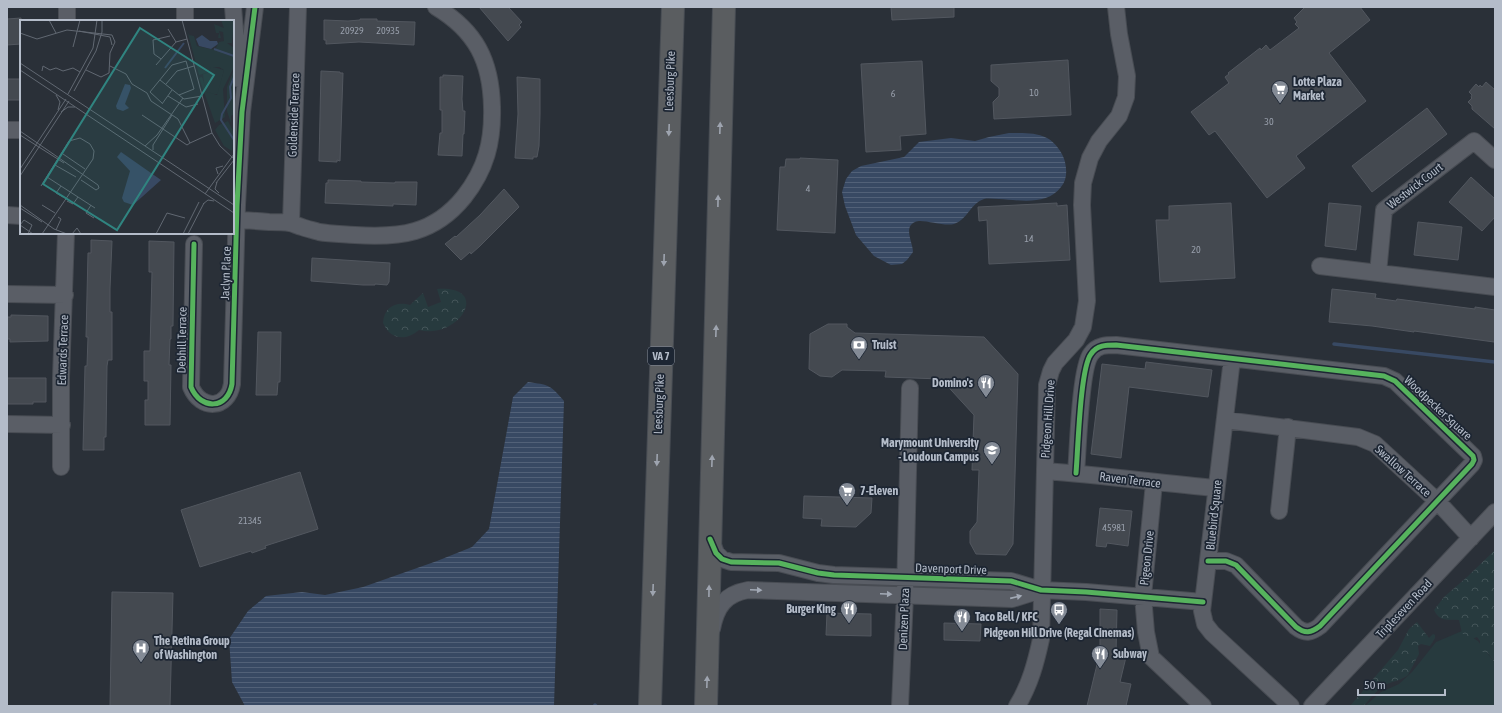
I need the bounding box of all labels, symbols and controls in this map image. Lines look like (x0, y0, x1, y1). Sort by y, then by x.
inset map (20, 20, 234, 234)
house number: 20929 (340, 25, 364, 36)
house number: 20935 (376, 25, 400, 36)
street label: Leesburg Pike (662, 51, 678, 111)
street label: Goldenside Terrace (286, 73, 302, 157)
place label: Lotte Plaza Market (1293, 75, 1342, 103)
supermarket icon: Lotte Plaza Market (1270, 79, 1290, 104)
house number: 10 (1029, 87, 1039, 98)
house number: 6 (891, 88, 896, 99)
house number: 30 (1264, 116, 1274, 127)
one-way arrow (717, 121, 723, 134)
one-way arrow (666, 124, 672, 137)
street label: Westwick Court (1384, 160, 1446, 212)
house number: 4 (806, 183, 811, 194)
one-way arrow (715, 195, 722, 207)
house number: 14 (1024, 233, 1034, 244)
house number: 20 (1191, 244, 1201, 255)
street label: Jaclyn Place (218, 246, 234, 300)
one-way arrow (661, 254, 668, 266)
street label: Debhill Terrace (174, 307, 190, 373)
street label: Edwards Terrace (55, 314, 71, 386)
one-way arrow (713, 324, 719, 337)
bank icon: Truist (849, 335, 869, 360)
place label: Truist (872, 338, 897, 352)
road number: VA 7 (648, 347, 674, 365)
restaurant icon: Domino's (976, 373, 996, 398)
street label: Woodpecker Square (1401, 373, 1475, 443)
street label: Leesburg Pike (651, 374, 667, 434)
place label: Domino's (932, 376, 974, 390)
street label: Pidgeon Hill Drive (1038, 379, 1058, 459)
place label: Marymount University - Loudoun Campus (881, 436, 980, 464)
school or university icon: Marymount University - Loudoun Campus (982, 440, 1002, 465)
street label: Swallow Terrace (1372, 442, 1434, 500)
one-way arrow (654, 454, 661, 466)
one-way arrow (709, 454, 715, 467)
street label: Raven Terrace (1099, 469, 1161, 491)
street label: Bluebird Square (1203, 479, 1225, 551)
supermarket icon: 7-Eleven (837, 481, 857, 506)
place label: 7-Eleven (860, 484, 898, 498)
house number: 21345 (238, 515, 262, 526)
house number: 45981 (1102, 522, 1126, 533)
street label: Pigeon Drive (1137, 530, 1157, 586)
street label: Davenport Drive (915, 561, 987, 577)
street label: Tripleseven Road (1373, 577, 1435, 641)
one-way arrow (650, 584, 656, 597)
one-way arrow (706, 584, 712, 597)
one-way arrow (750, 587, 763, 593)
street label: Denizen Plaza (896, 588, 912, 650)
one-way arrow (880, 591, 892, 598)
one-way arrow (1009, 594, 1022, 600)
restaurant icon: Burger King (839, 599, 859, 624)
bus stop icon: Pidgeon Hill Drive (Regal Cinemas) (1049, 600, 1069, 625)
place label: Burger King (786, 602, 837, 616)
restaurant icon: Taco Bell / KFC (952, 607, 972, 632)
place label: Taco Bell / KFC (975, 610, 1038, 624)
place label: Pidgeon Hill Drive (Regal Cinemas) (984, 626, 1134, 640)
place label: The Retina Group of Washington (154, 634, 230, 662)
hospital icon: The Retina Group of Washington (131, 638, 151, 663)
restaurant icon: Subway (1090, 644, 1110, 669)
place label: Subway (1113, 647, 1147, 661)
scale bar (1358, 671, 1445, 697)
one-way arrow (703, 676, 710, 688)
text: 50 m (1364, 678, 1386, 692)

